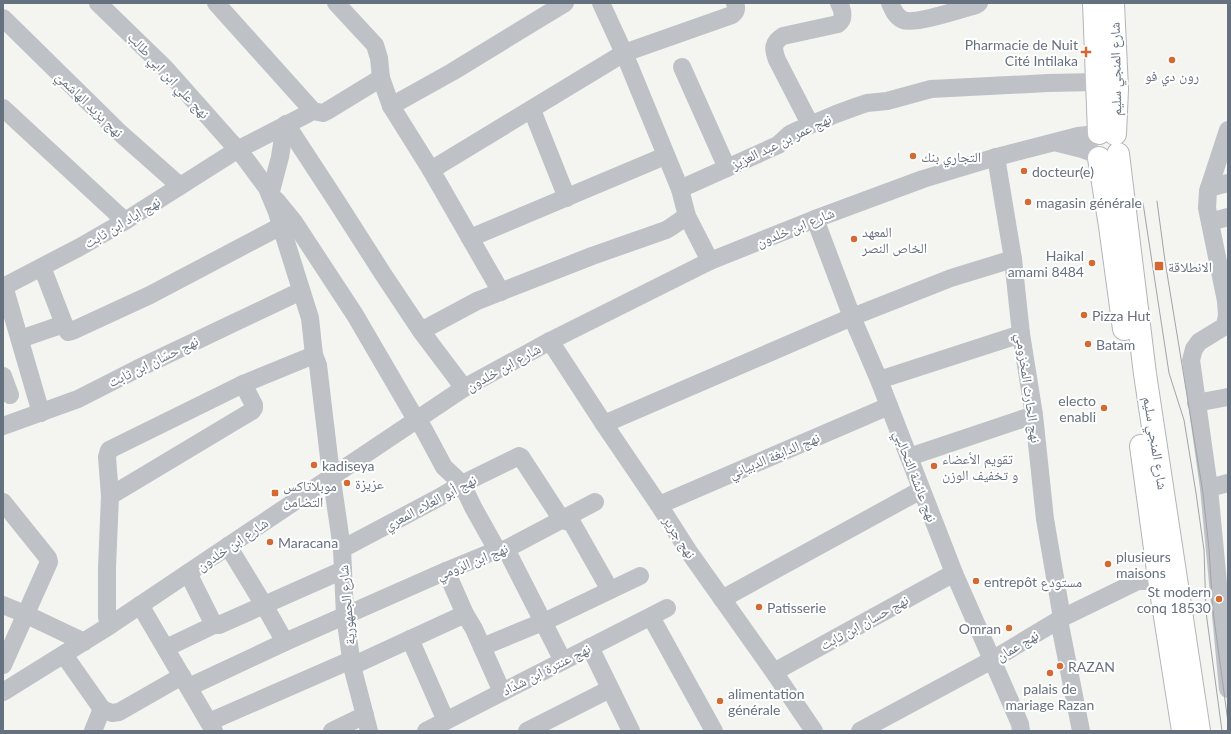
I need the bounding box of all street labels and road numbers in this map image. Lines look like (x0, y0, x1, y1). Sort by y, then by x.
street label: شارع المنجي سليم (1106, 22, 1128, 116)
street label: نهج علي ابن ابي طالب (122, 28, 214, 124)
street label: نهج يزيد الهاشميّ (50, 68, 127, 143)
street label: نهج عمر بن عبد العزيز (727, 109, 835, 175)
street label: نهج اياد ابن ثابت (81, 193, 164, 253)
street label: شارع ابن خلدون (753, 204, 837, 252)
street label: نهج حسّان ابن ثابت (105, 332, 202, 392)
street label: نهج الحارث المخزومي (1009, 332, 1045, 445)
street label: شارع ابن خلدون (463, 339, 544, 396)
street label: شارع المنجي سليم (1137, 395, 1172, 491)
street label: نهج الدابغة الدبياني (726, 428, 823, 485)
street label: نهج عائشة التحالبي (887, 428, 941, 526)
street label: نهج أبو العلاء المعري (381, 470, 481, 537)
street label: نهج جرير (658, 512, 700, 563)
street label: شارع ابن خلدون (193, 514, 272, 576)
street label: نهج ابن الرّومي (434, 539, 512, 586)
street label: شارع الجمهورية (334, 564, 360, 646)
street label: نهج حسان ابن ثابت (817, 591, 912, 655)
street label: نهج عمان (993, 626, 1043, 666)
street label: نهج عنترة ابن شدّاد (499, 639, 594, 700)

